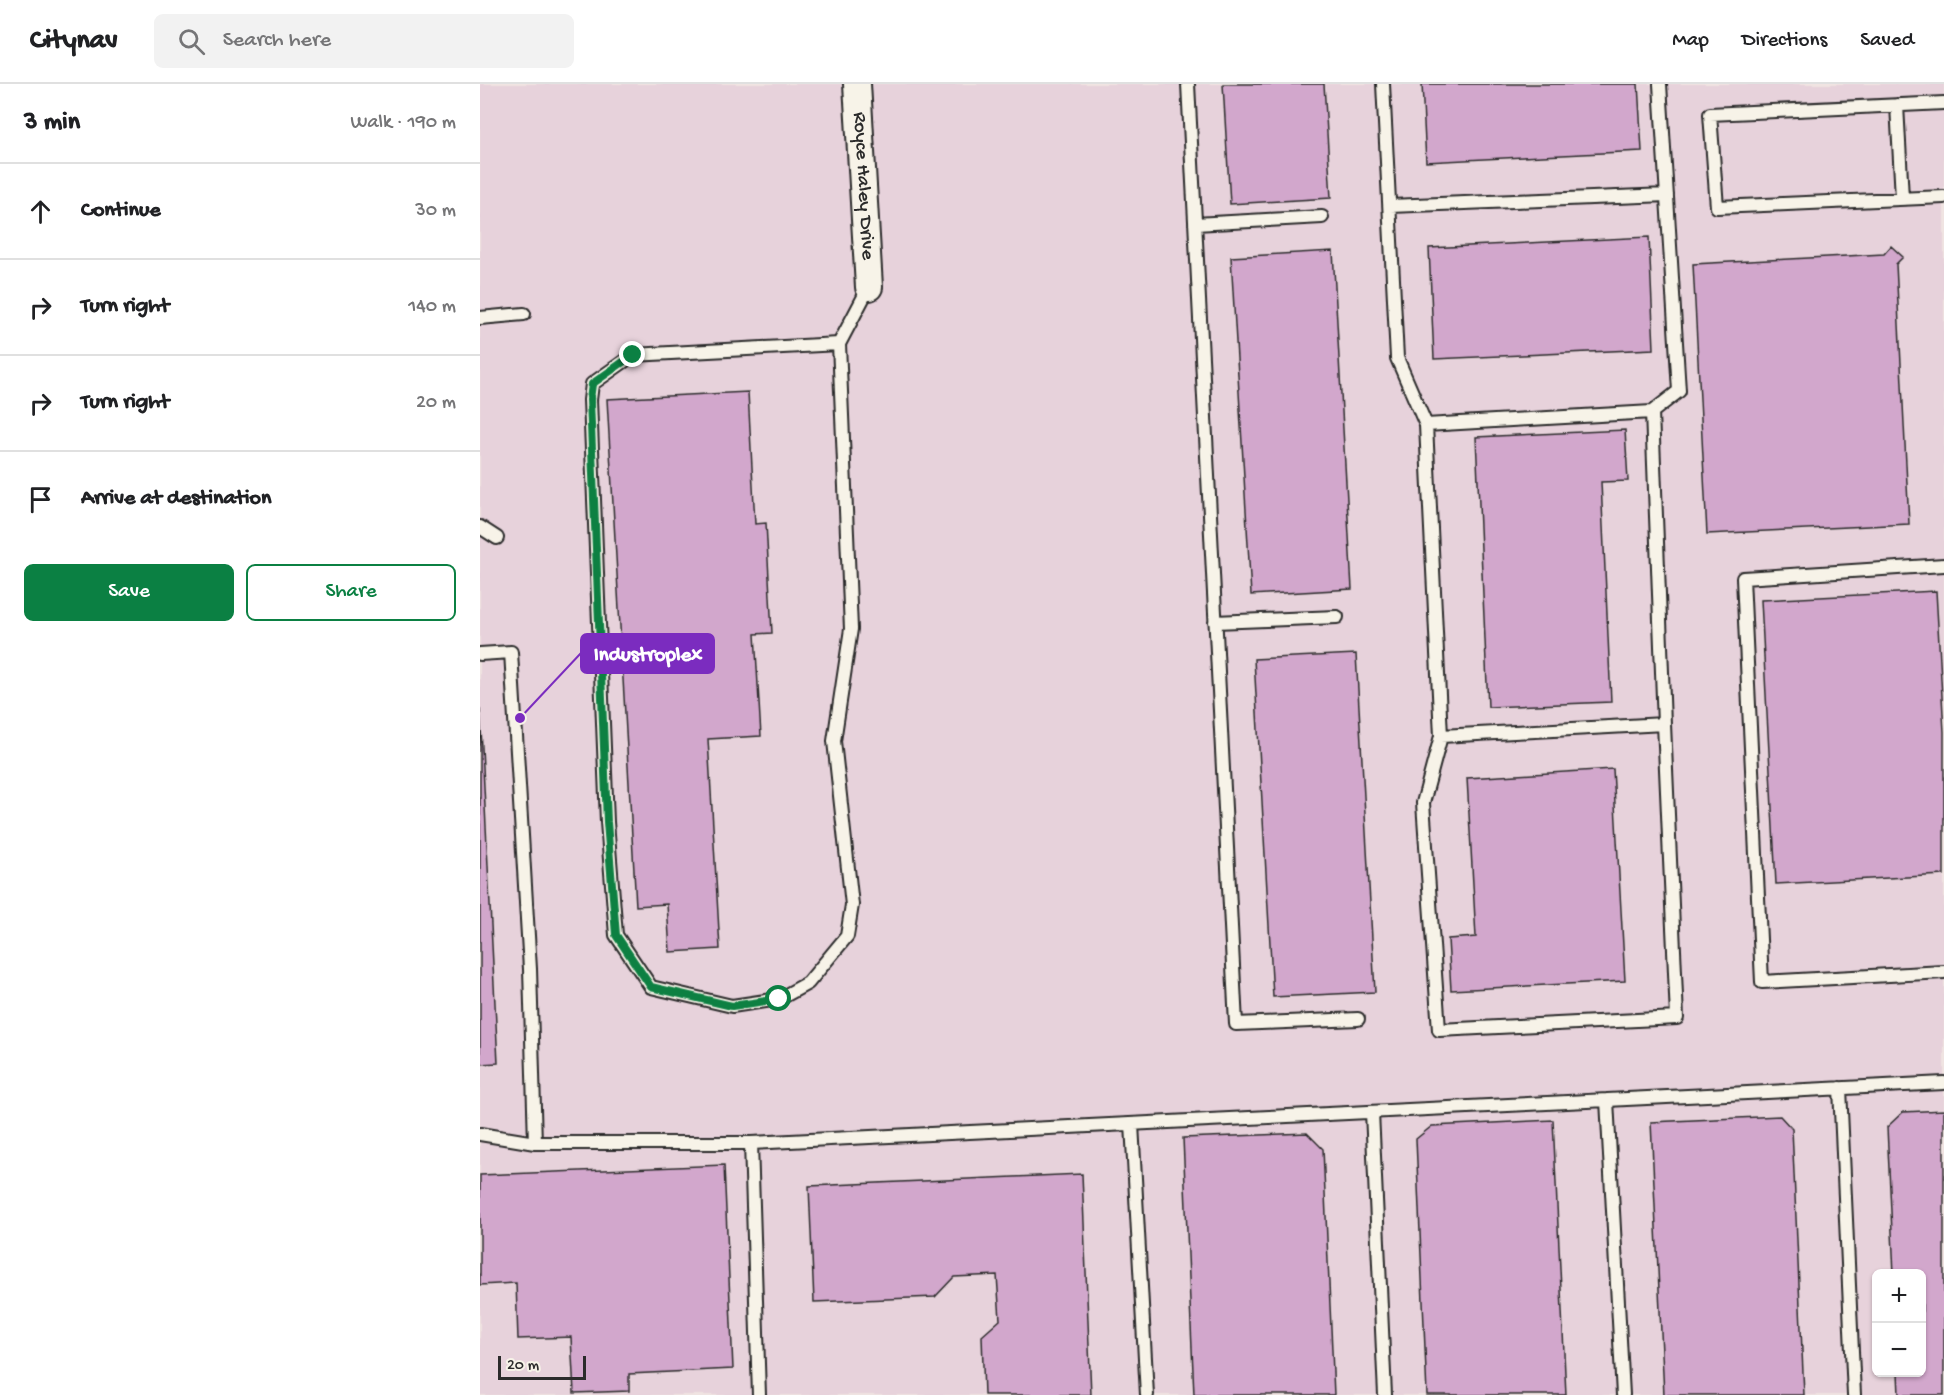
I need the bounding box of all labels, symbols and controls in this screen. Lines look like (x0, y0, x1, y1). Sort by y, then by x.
search box (154, 14, 574, 68)
text: Citynav (30, 25, 118, 58)
icon: search (175, 25, 208, 58)
text: Search here (223, 28, 331, 54)
text: Map (1672, 29, 1709, 54)
text: Directions (1742, 29, 1827, 54)
text: Saved (1860, 29, 1914, 54)
text: 3 min (24, 108, 80, 139)
street label: Royce Haley Drive (847, 111, 879, 261)
text: Walk · 190 m (350, 112, 456, 135)
icon: ahead (24, 195, 57, 228)
text: Continue (81, 198, 161, 224)
text: 30 m (415, 200, 456, 223)
icon: right (24, 291, 57, 324)
text: Turn right (81, 294, 169, 320)
text: 140 m (408, 296, 456, 319)
route end (619, 341, 645, 367)
icon: right (24, 387, 57, 420)
text: Turn right (81, 390, 169, 416)
text: 20 m (416, 392, 456, 415)
icon: arrive (24, 483, 57, 516)
text: Arrive at destination (81, 486, 271, 512)
button: Save (24, 564, 234, 621)
button: Share (246, 564, 456, 621)
callout: Industroplex (581, 634, 714, 673)
text: Industroplex (594, 644, 703, 669)
route start (765, 985, 791, 1011)
map controls (1872, 1269, 1926, 1377)
button: + (1872, 1269, 1926, 1323)
button: − (1872, 1323, 1926, 1377)
scale bar (498, 1353, 586, 1380)
text: 20 m (507, 1357, 539, 1376)

